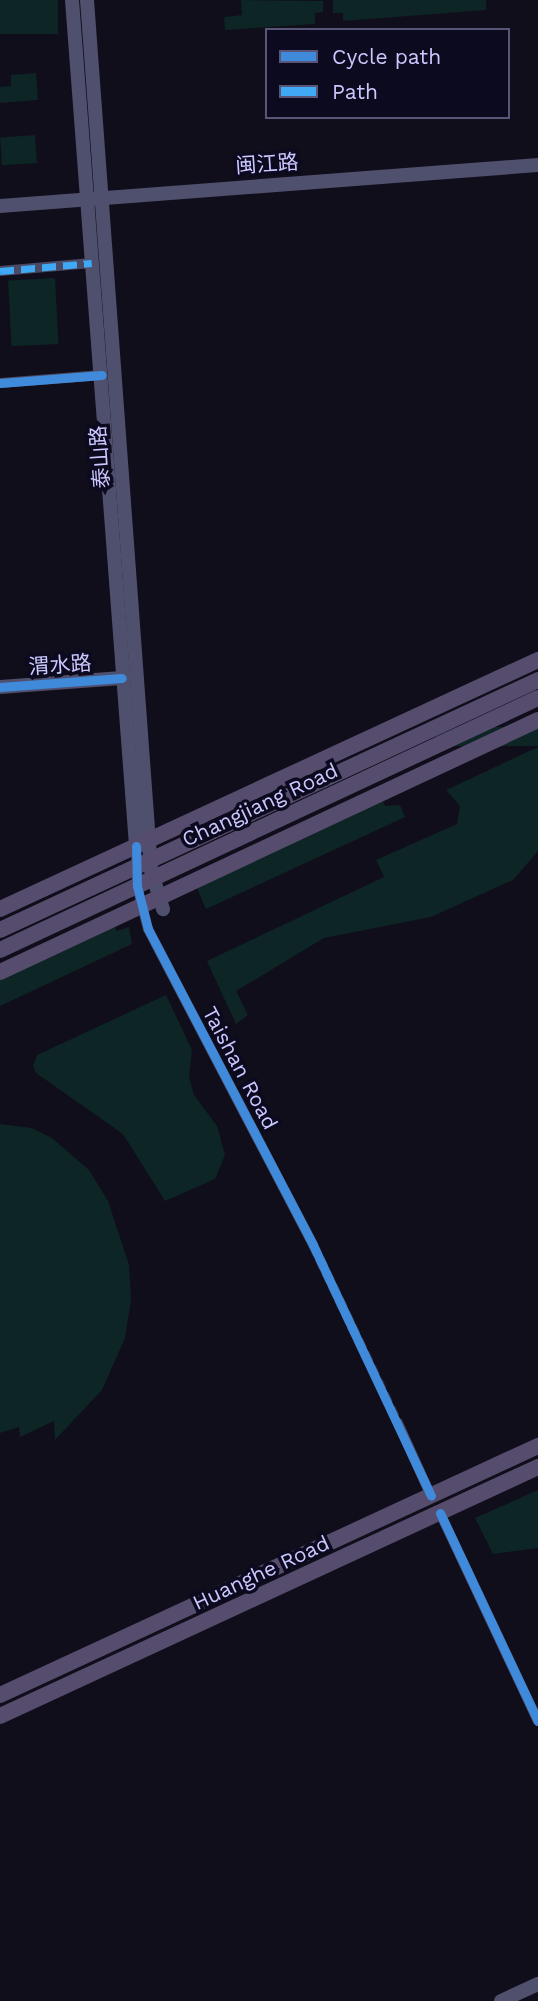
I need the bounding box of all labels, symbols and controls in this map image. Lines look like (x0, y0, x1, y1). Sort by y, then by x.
legend (265, 28, 510, 119)
text: Cycle path (332, 44, 441, 69)
text: Path (332, 79, 378, 104)
street label: 闽江路 (235, 149, 299, 179)
street label: 泰山路 (85, 425, 115, 489)
street label: 渭水路 (28, 650, 92, 680)
street label: Changjiang Road (178, 758, 342, 852)
street label: Taishan Road (197, 1002, 283, 1134)
street label: Huanghe Road (189, 1530, 333, 1616)

